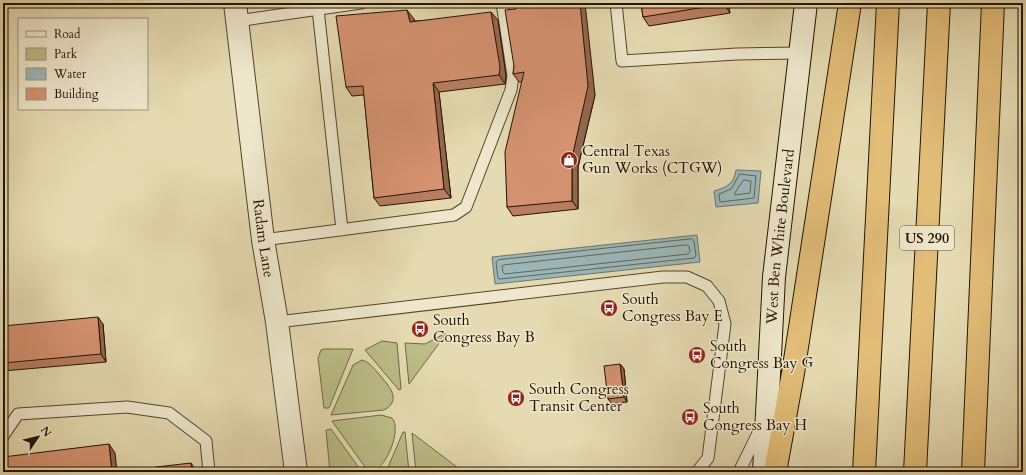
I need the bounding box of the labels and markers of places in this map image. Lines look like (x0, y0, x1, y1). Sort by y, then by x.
place label: Central Texas Gun Works (CTGW) (582, 141, 722, 178)
shop icon: Central Texas Gun Works (CTGW) (559, 150, 579, 170)
place label: South Congress Bay E (622, 289, 723, 326)
bus stop icon: South Congress Bay E (599, 298, 619, 318)
place label: South Congress Bay B (433, 310, 535, 347)
bus stop icon: South Congress Bay B (410, 319, 430, 339)
place label: South Congress Bay G (710, 336, 813, 373)
bus stop icon: South Congress Bay G (687, 345, 707, 365)
place label: South Congress Transit Center (529, 379, 629, 416)
bus stop icon: South Congress Transit Center (506, 388, 526, 408)
place label: South Congress Bay H (703, 398, 807, 435)
bus stop icon: South Congress Bay H (680, 407, 700, 427)

